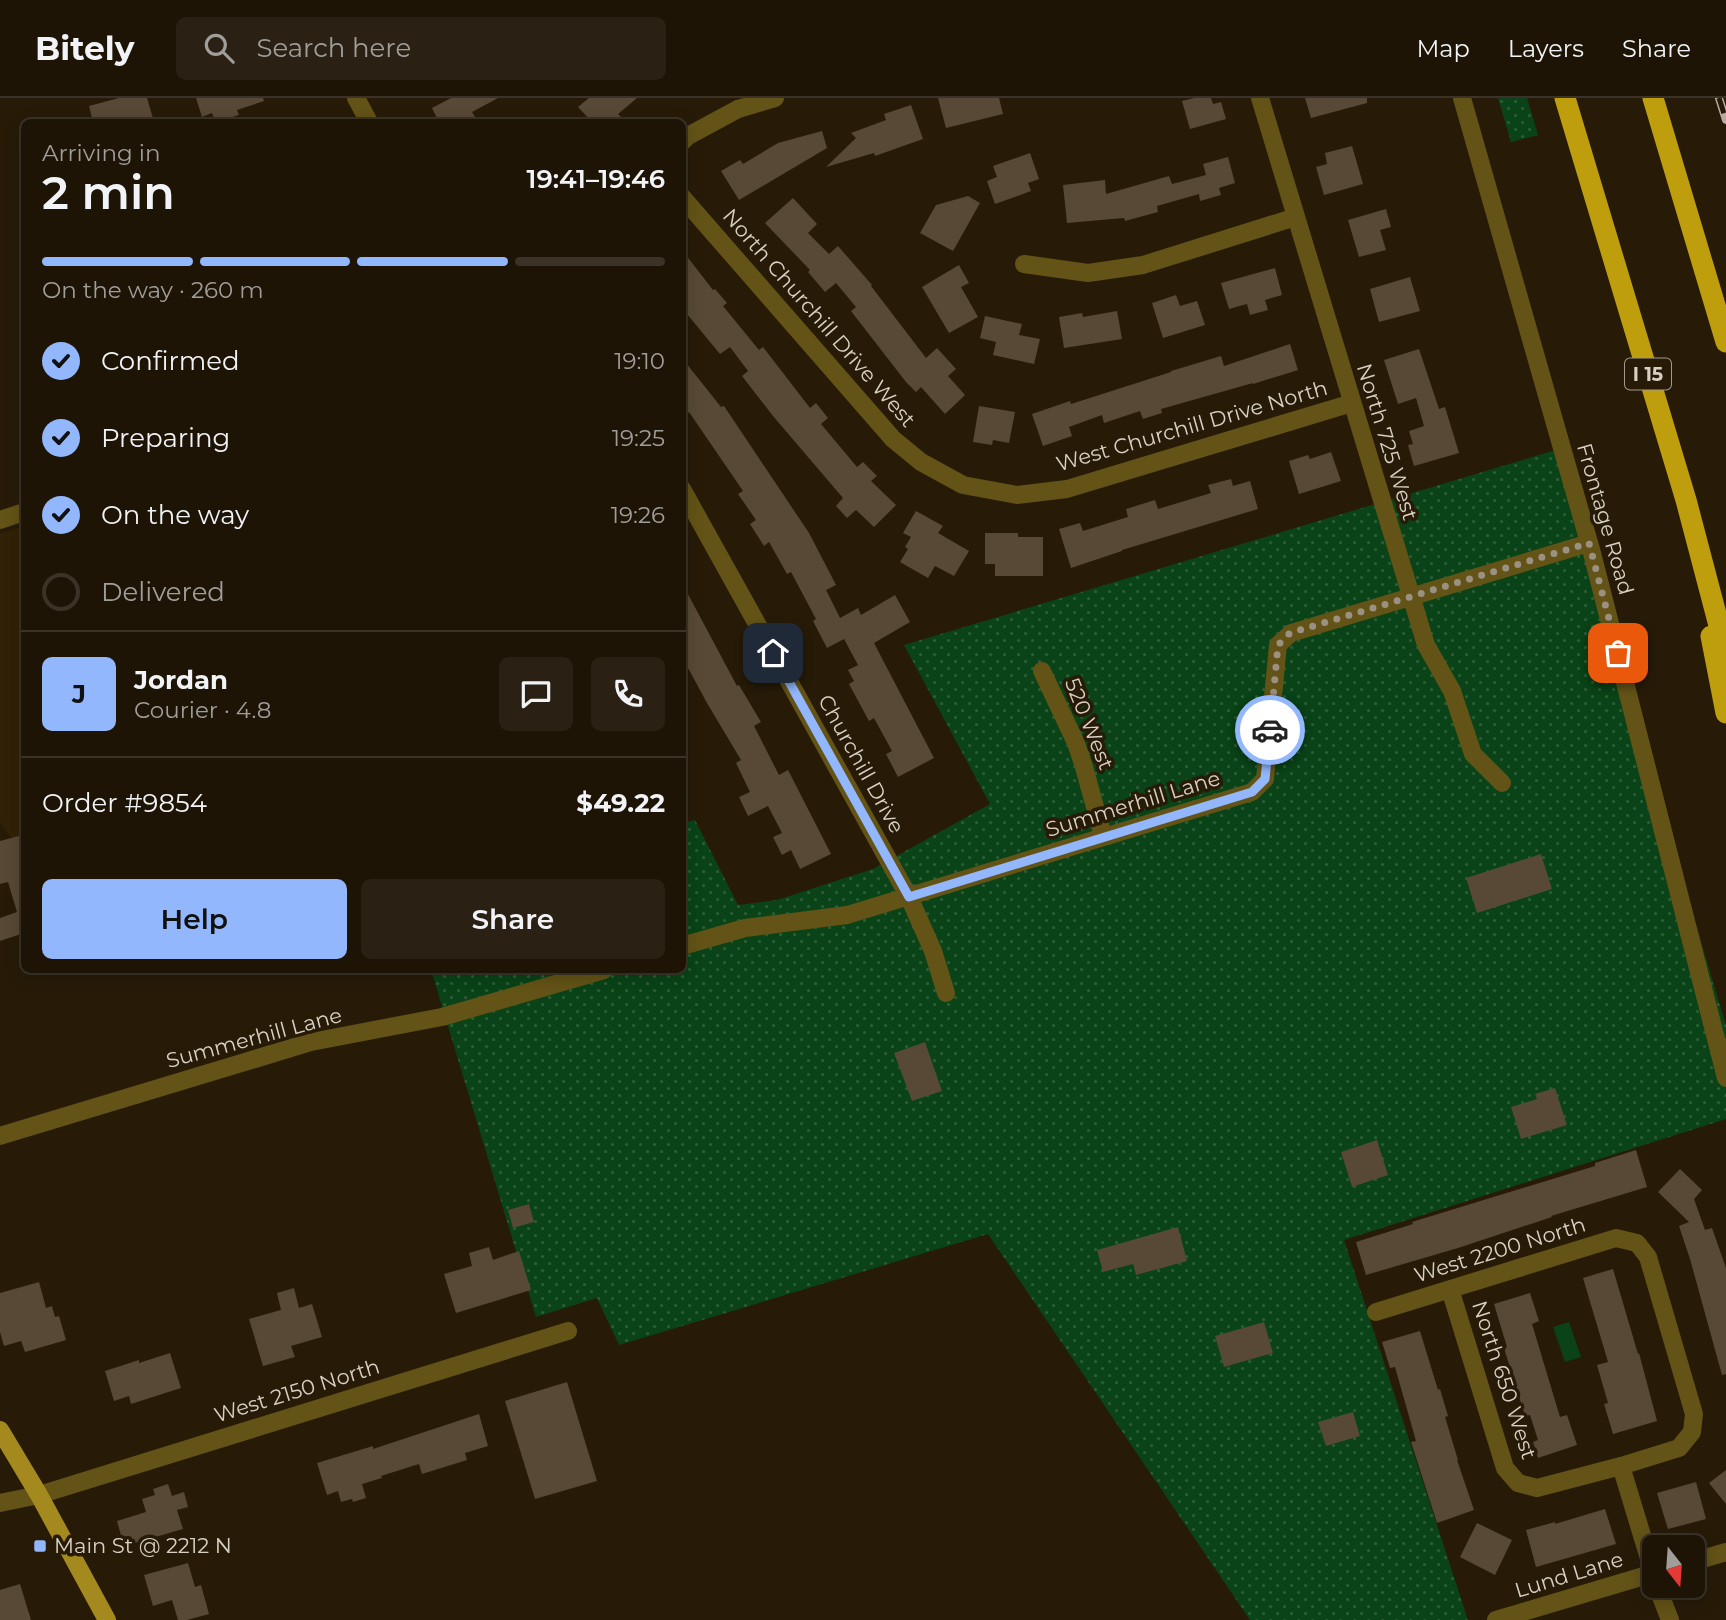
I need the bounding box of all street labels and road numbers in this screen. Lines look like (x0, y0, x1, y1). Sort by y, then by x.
street label: North Churchill Drive West (718, 203, 921, 432)
road number: I 15 (1625, 358, 1671, 390)
street label: North 725 West (1352, 360, 1423, 523)
street label: West Churchill Drive North (1053, 375, 1330, 476)
street label: Frontage Road (1572, 440, 1639, 598)
street label: 520 West (1060, 674, 1119, 773)
street label: Churchill Drive (813, 690, 910, 837)
street label: Summerhill Lane (1043, 765, 1223, 842)
street label: Summerhill Lane (163, 1002, 344, 1073)
street label: West 2200 North (1411, 1212, 1589, 1287)
street label: North 650 West (1467, 1298, 1542, 1462)
street label: West 2150 North (211, 1353, 383, 1428)
street label: Lund Lane (1512, 1546, 1626, 1603)

